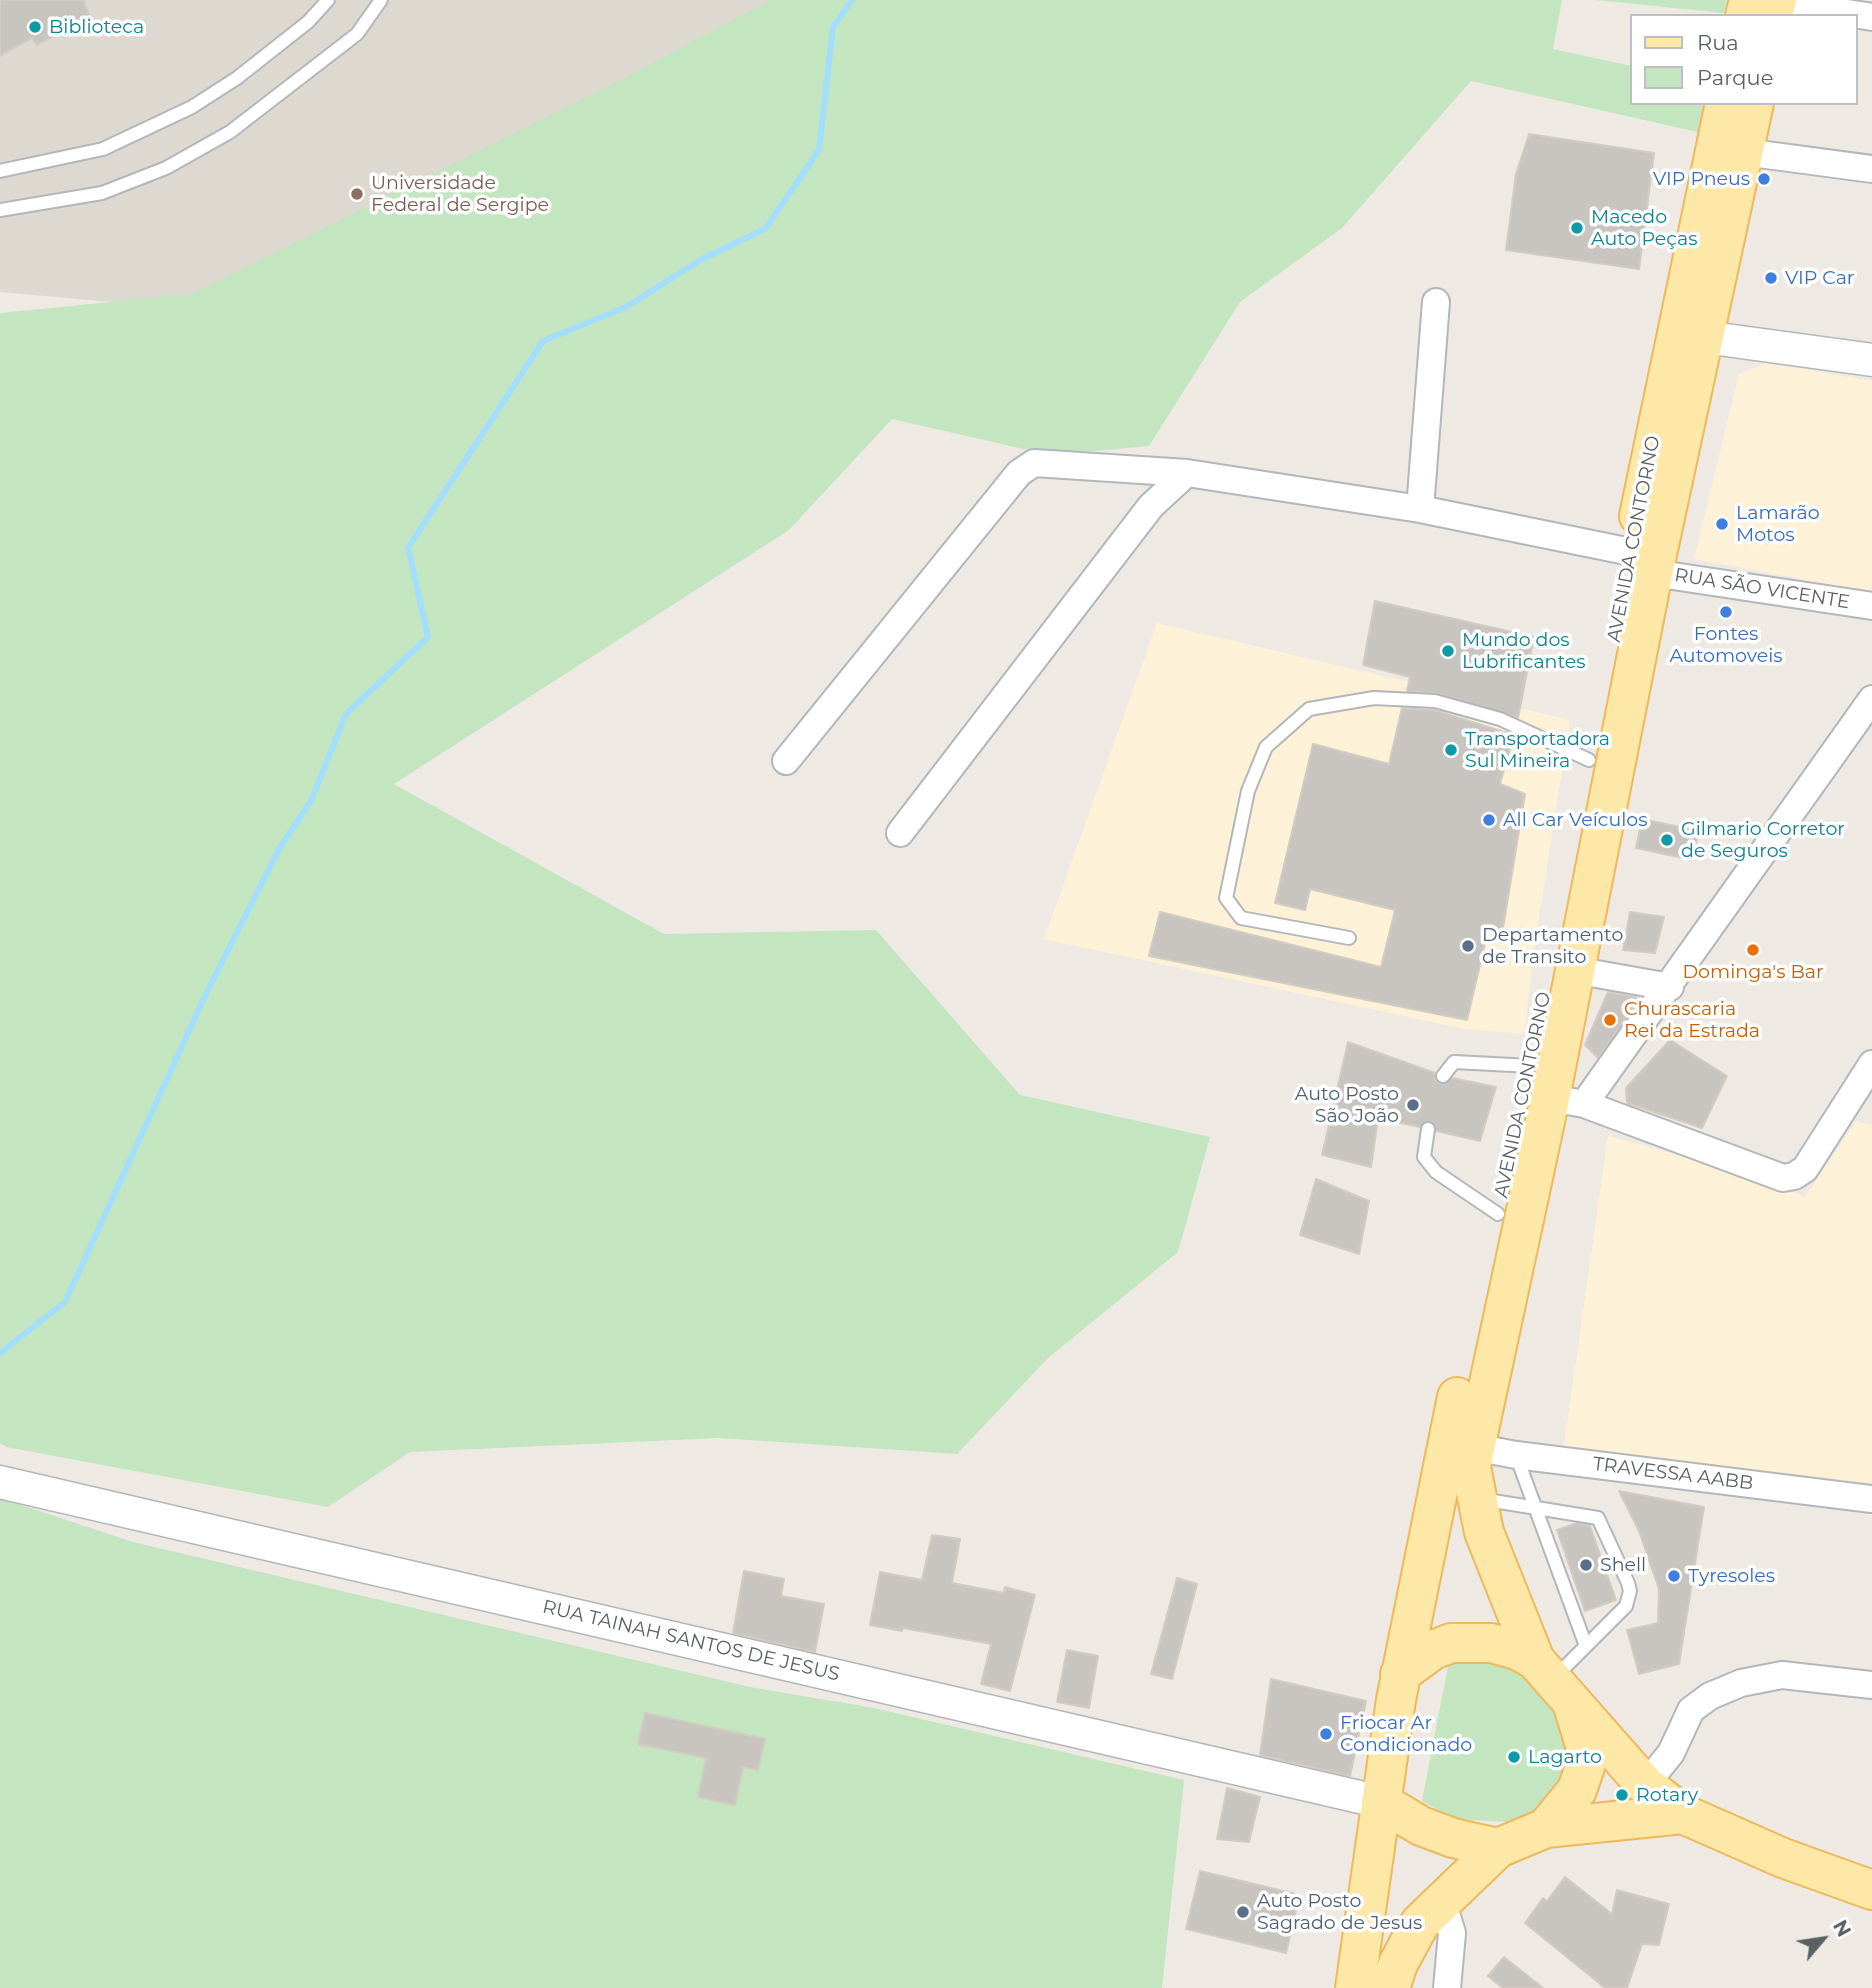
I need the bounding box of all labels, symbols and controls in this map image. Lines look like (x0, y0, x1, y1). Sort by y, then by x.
legend (1630, 14, 1858, 105)
place label: Biblioteca (49, 16, 144, 38)
marker: Biblioteca (27, 19, 43, 35)
text: Rua (1697, 30, 1739, 55)
text: Parque (1697, 65, 1773, 90)
place label: VIP Pneus (1653, 168, 1750, 190)
marker: VIP Pneus (1756, 171, 1772, 187)
place label: Universidade Federal de Sergipe (371, 172, 549, 216)
marker: Universidade Federal de Sergipe (349, 186, 365, 202)
place label: Macedo Auto Peças (1591, 206, 1697, 250)
marker: Macedo Auto Peças (1569, 220, 1585, 236)
place label: VIP Car (1785, 267, 1854, 289)
marker: VIP Car (1763, 270, 1779, 286)
street label: AVENIDA CONTORNO (1603, 434, 1665, 644)
place label: Lamarão Motos (1736, 502, 1820, 546)
marker: Lamarão Motos (1714, 516, 1730, 532)
street label: RUA SÃO VICENTE (1673, 564, 1851, 614)
marker: Fontes Automoveis (1718, 604, 1734, 620)
place label: Fontes Automoveis (1669, 623, 1783, 667)
place label: Mundo dos Lubrificantes (1462, 629, 1586, 673)
marker: Mundo dos Lubrificantes (1440, 643, 1456, 659)
place label: Transportadora Sul Mineira (1465, 728, 1610, 772)
marker: Transportadora Sul Mineira (1443, 742, 1459, 758)
place label: All Car Veículos (1503, 809, 1648, 831)
marker: All Car Veículos (1481, 812, 1497, 828)
place label: Gilmario Corretor de Seguros (1681, 818, 1845, 862)
marker: Gilmario Corretor de Seguros (1659, 832, 1675, 848)
place label: Departamento de Transito (1482, 924, 1623, 968)
marker: Departamento de Transito (1460, 938, 1476, 954)
marker: Dominga's Bar (1745, 942, 1761, 958)
place label: Dominga's Bar (1682, 961, 1824, 983)
street label: AVENIDA CONTORNO (1490, 990, 1556, 1200)
place label: Churascaria Rei da Estrada (1624, 998, 1760, 1042)
marker: Churascaria Rei da Estrada (1602, 1012, 1618, 1028)
place label: Auto Posto São João (1295, 1083, 1399, 1127)
marker: Auto Posto São João (1405, 1097, 1421, 1113)
street label: TRAVESSA AABB (1592, 1453, 1754, 1495)
place label: Shell (1600, 1554, 1646, 1576)
marker: Shell (1578, 1557, 1594, 1573)
place label: Tyresoles (1688, 1565, 1775, 1587)
marker: Tyresoles (1666, 1568, 1682, 1584)
street label: RUA TAINAH SANTOS DE JESUS (540, 1596, 842, 1686)
place label: Friocar Ar Condicionado (1340, 1712, 1472, 1756)
marker: Friocar Ar Condicionado (1318, 1726, 1334, 1742)
place label: Lagarto (1528, 1746, 1602, 1768)
marker: Lagarto (1506, 1749, 1522, 1765)
place label: Rotary (1636, 1784, 1698, 1806)
marker: Rotary (1614, 1787, 1630, 1803)
place label: Auto Posto Sagrado de Jesus (1257, 1890, 1422, 1934)
marker: Auto Posto Sagrado de Jesus (1235, 1904, 1251, 1920)
north arrow (1788, 1904, 1858, 1974)
text: N (1828, 1916, 1856, 1941)

